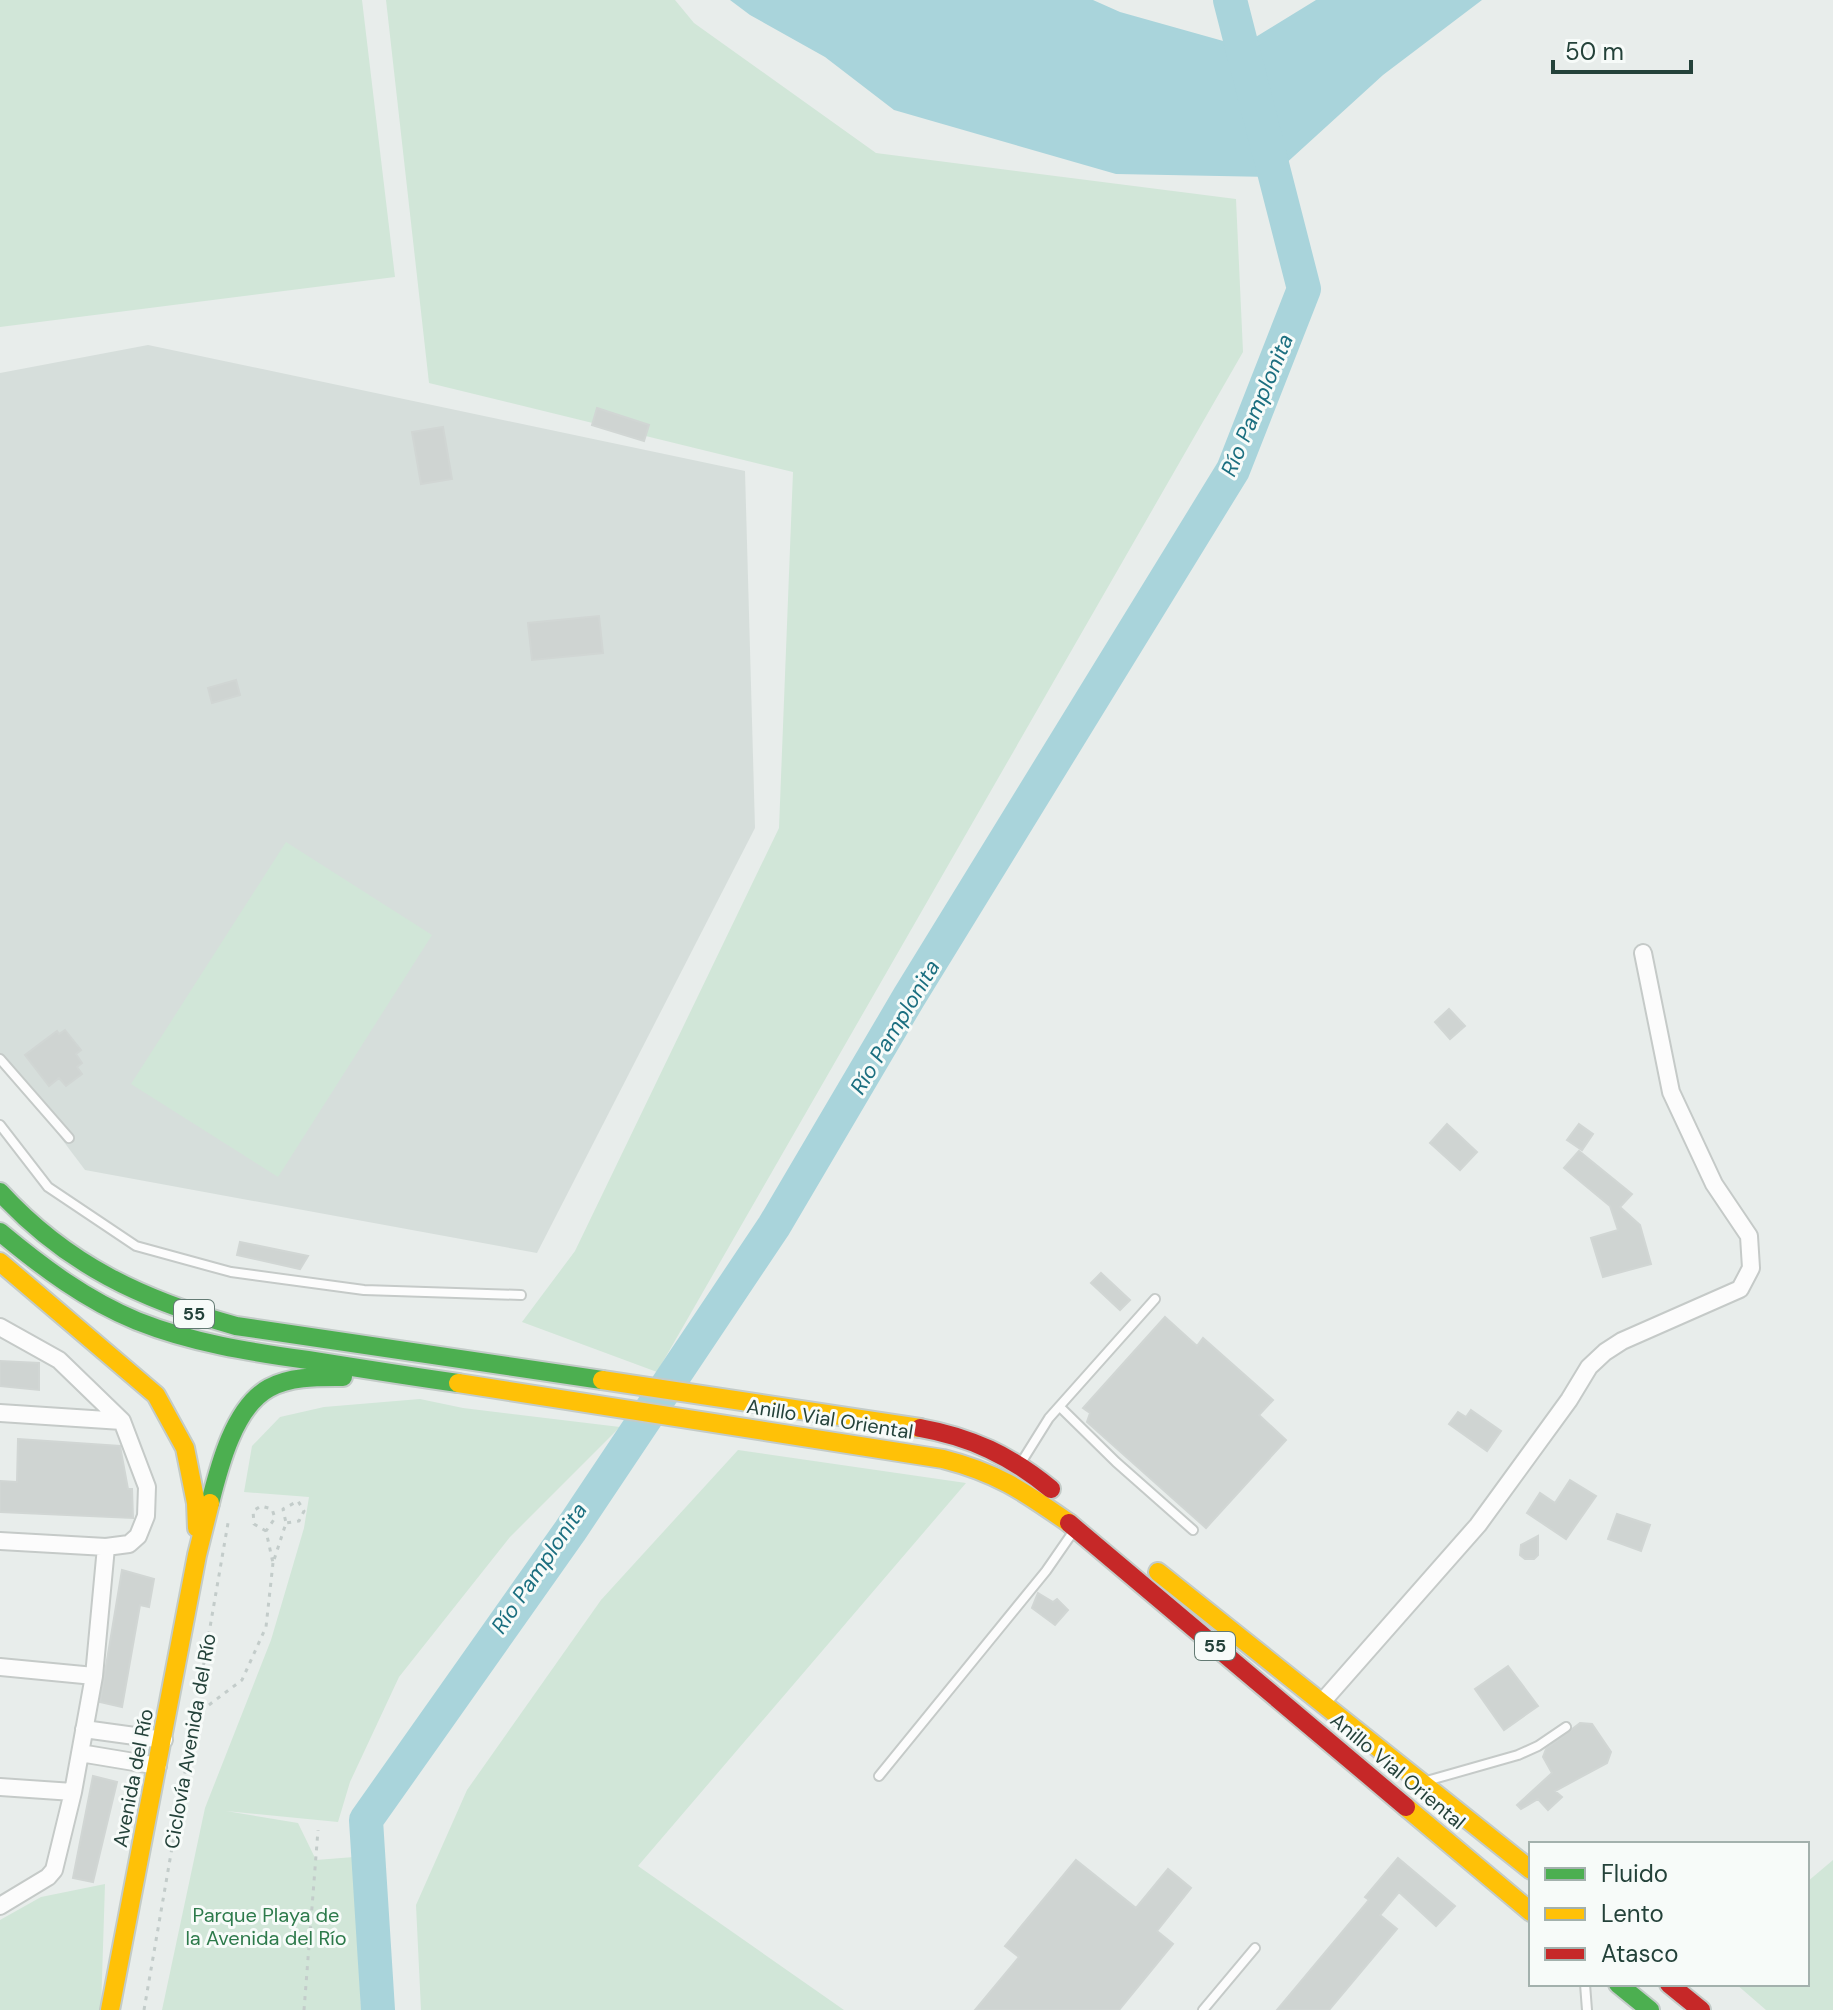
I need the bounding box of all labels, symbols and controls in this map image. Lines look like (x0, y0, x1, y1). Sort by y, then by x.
scale bar (1553, 24, 1691, 74)
text: 50 m (1565, 36, 1624, 67)
water label: Río Pamplonita (1214, 329, 1300, 481)
water label: Río Pamplonita (843, 954, 947, 1100)
road number: 55 (174, 1300, 214, 1328)
street label: Anillo Vial Oriental (745, 1393, 915, 1445)
water label: Río Pamplonita (484, 1497, 594, 1639)
street label: Ciclovía Avenida del Río (158, 1631, 222, 1851)
road number: 55 (1195, 1632, 1235, 1660)
street label: Avenida del Río (107, 1707, 159, 1849)
street label: Anillo Vial Oriental (1325, 1707, 1471, 1835)
legend (1529, 1842, 1809, 1986)
text: Fluido (1601, 1858, 1668, 1889)
text: Lento (1601, 1898, 1664, 1929)
park label: Parque Playa de la Avenida del Río (185, 1902, 347, 1951)
text: Atasco (1601, 1938, 1678, 1969)

